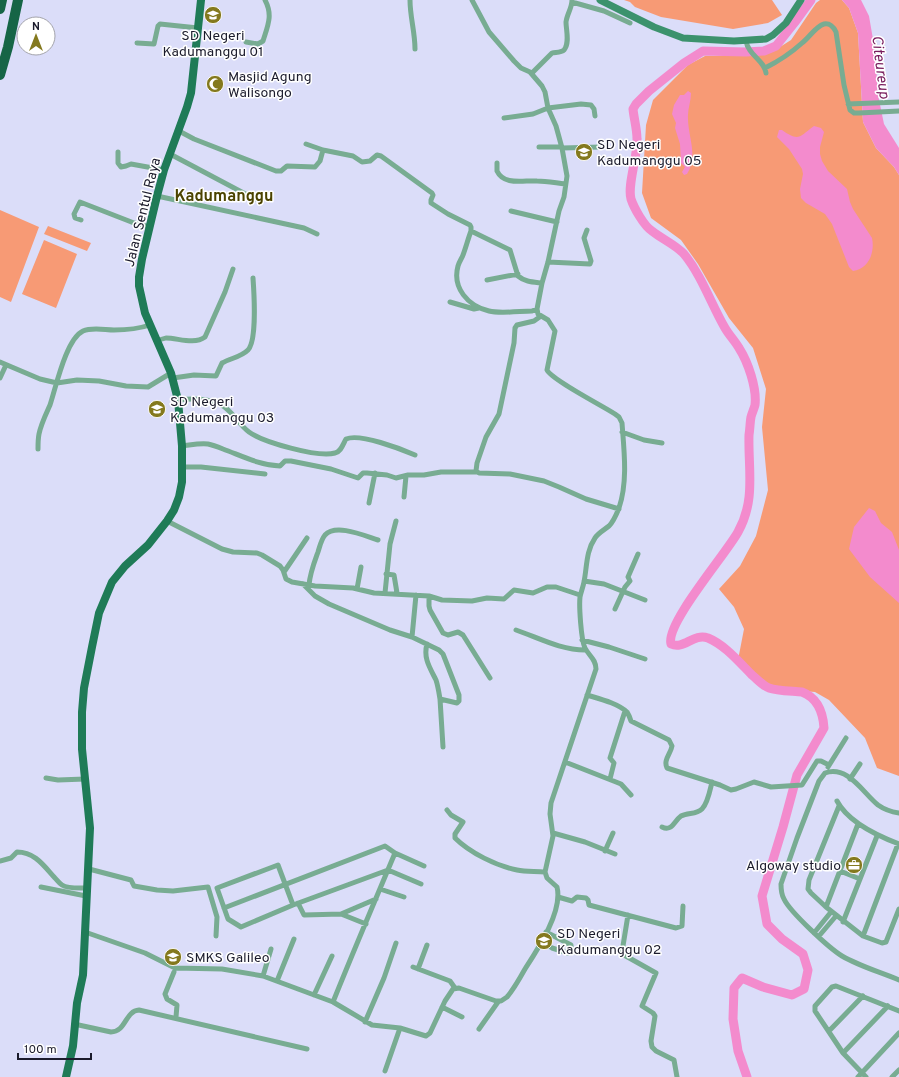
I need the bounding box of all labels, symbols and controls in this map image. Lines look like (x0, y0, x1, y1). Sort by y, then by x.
school or university icon: SD Negeri Kadumanggu 01 (203, 5, 223, 25)
north arrow (16, 16, 56, 56)
text: N (32, 20, 40, 34)
place label: SD Negeri Kadumanggu 01 (162, 28, 264, 61)
water label: Citeureup (866, 34, 893, 101)
place label: Masjid Agung Walisongo (228, 69, 312, 102)
mosque icon: Masjid Agung Walisongo (205, 74, 225, 94)
place label: SD Negeri Kadumanggu 05 (597, 137, 702, 170)
school or university icon: SD Negeri Kadumanggu 05 (574, 142, 594, 162)
street label: Jalan Sentul Raya (122, 156, 165, 269)
district label: Kadumanggu (175, 187, 274, 207)
place label: SD Negeri Kadumanggu 03 (170, 394, 274, 427)
school or university icon: SD Negeri Kadumanggu 03 (147, 399, 167, 419)
office icon: Algoway studio (844, 855, 864, 875)
place label: Algoway studio (746, 858, 841, 875)
place label: SD Negeri Kadumanggu 02 (557, 926, 661, 959)
school or university icon: SD Negeri Kadumanggu 02 (534, 931, 554, 951)
school or university icon: SMKS Galileo (163, 947, 183, 967)
place label: SMKS Galileo (186, 950, 270, 967)
scale bar (18, 1035, 91, 1061)
text: 100 m (24, 1042, 57, 1058)

